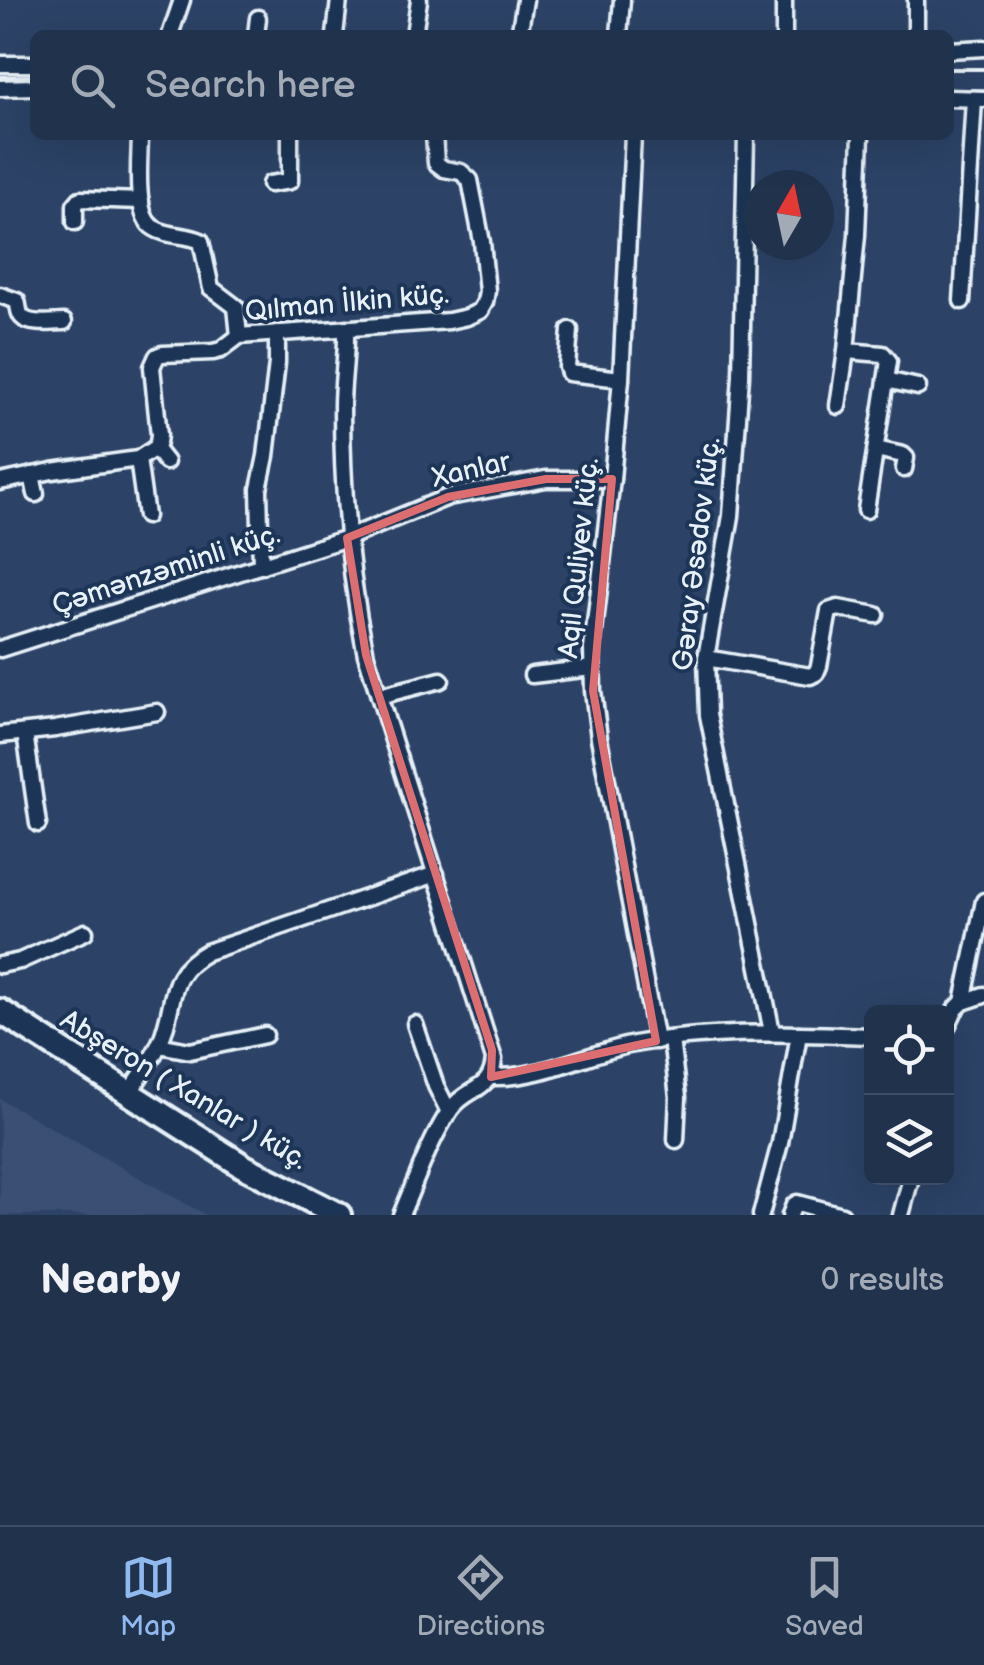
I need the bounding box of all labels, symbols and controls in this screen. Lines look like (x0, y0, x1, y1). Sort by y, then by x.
search box (30, 30, 954, 140)
icon: search (65, 58, 120, 113)
text: Search here (145, 63, 356, 108)
north arrow (744, 170, 834, 260)
street label: Qılman İlkin küç. (244, 277, 450, 328)
street label: Gəray Əsədov küç. (666, 435, 728, 673)
street label: Xanlar (428, 445, 514, 495)
street label: Aqil Quliyev küç. (552, 456, 606, 660)
street label: Çəmənzəminli küç. (48, 518, 284, 622)
street label: Abşeron ( Xanlar ) küç. (54, 1003, 314, 1177)
map controls (864, 1005, 954, 1185)
button: locate (864, 1005, 954, 1095)
button: layers (864, 1095, 954, 1185)
text: Nearby (40, 1255, 180, 1306)
text: 0 results (821, 1261, 944, 1300)
tab: Map (120, 1550, 176, 1643)
tab: Directions (416, 1550, 545, 1643)
tab: Saved (785, 1550, 864, 1643)

